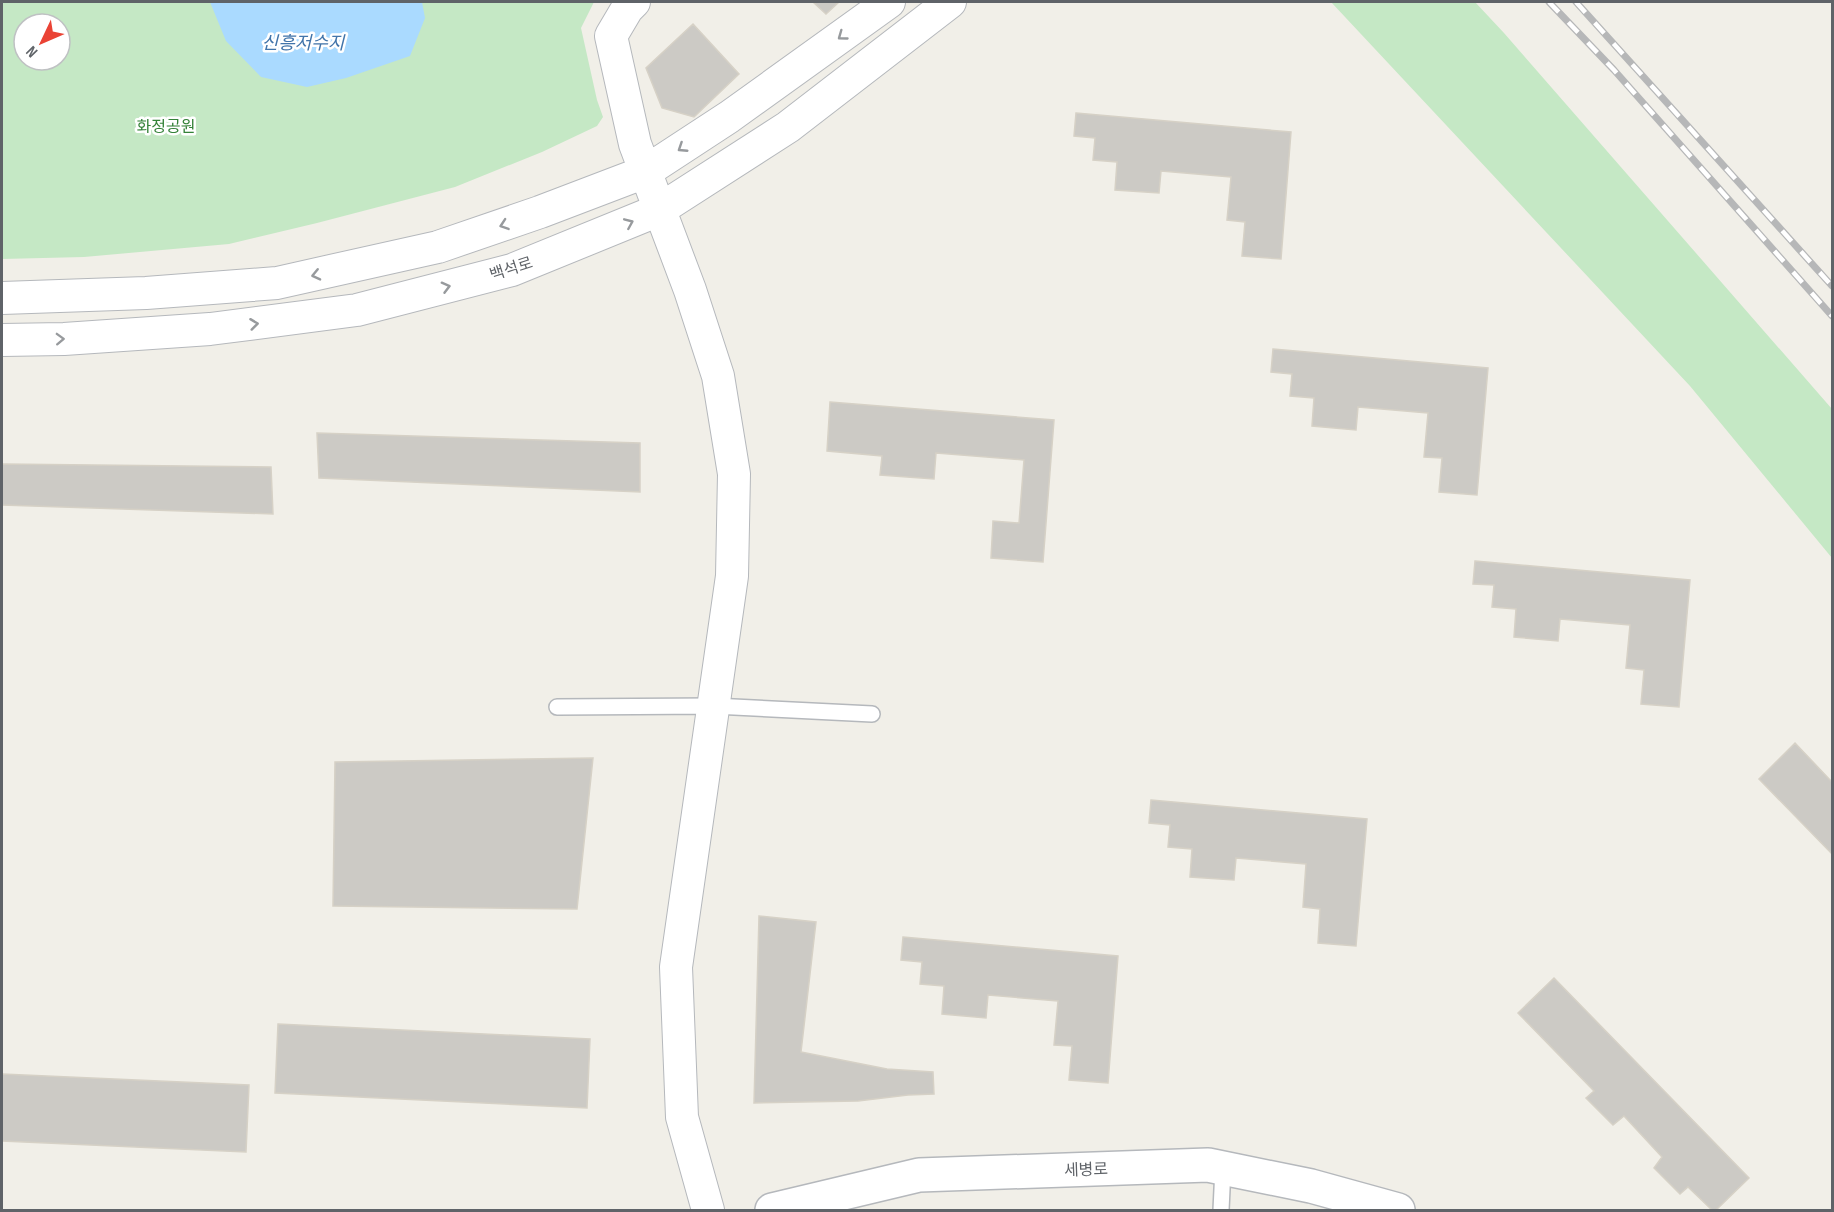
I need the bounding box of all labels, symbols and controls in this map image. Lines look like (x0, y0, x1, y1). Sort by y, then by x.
north arrow (12, 12, 72, 72)
one-way arrow (837, 29, 848, 40)
water label: 신흥저수지 (262, 33, 346, 54)
text: N (22, 42, 42, 61)
park label: 화정공원 (137, 118, 195, 137)
one-way arrow (678, 140, 689, 151)
one-way arrow (499, 217, 510, 230)
one-way arrow (623, 218, 634, 230)
street label: 백석로 (488, 253, 536, 285)
one-way arrow (311, 267, 321, 280)
one-way arrow (440, 282, 450, 295)
one-way arrow (250, 318, 259, 330)
one-way arrow (55, 332, 64, 345)
street label: 세병로 (1064, 1160, 1109, 1181)

